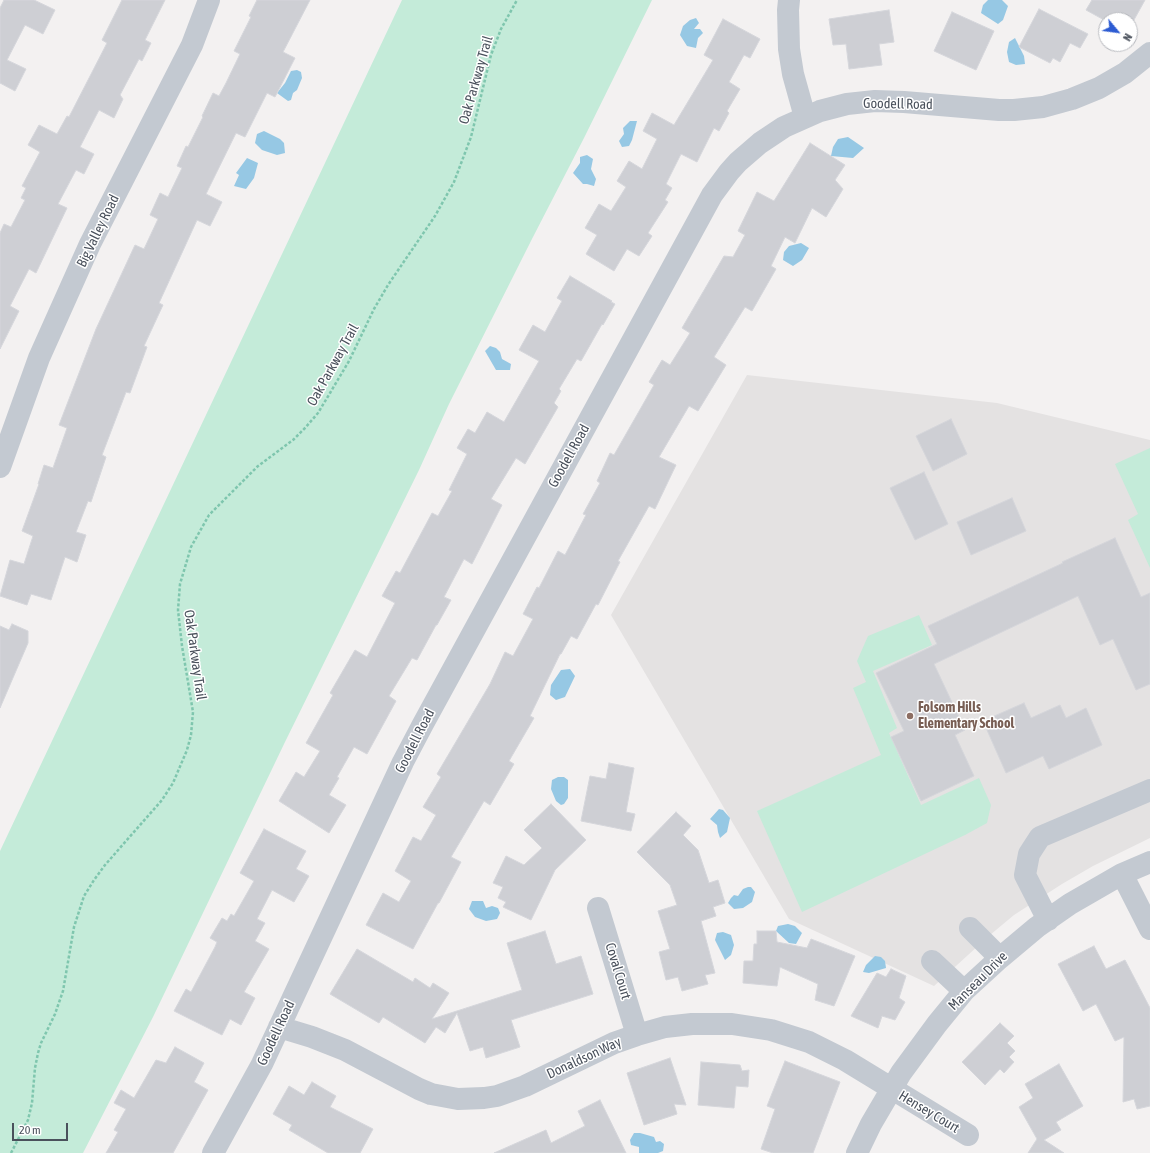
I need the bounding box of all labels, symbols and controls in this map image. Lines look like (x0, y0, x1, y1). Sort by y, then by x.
north arrow (1098, 12, 1138, 52)
text: N (1121, 32, 1134, 43)
street label: Oak Parkway Trail (455, 34, 497, 126)
street label: Goodell Road (863, 95, 933, 113)
street label: Big Valley Road (73, 192, 123, 270)
street label: Oak Parkway Trail (304, 321, 362, 409)
street label: Goodell Road (545, 421, 593, 491)
street label: Oak Parkway Trail (180, 609, 210, 701)
place label: Folsom Hills Elementary School (918, 700, 1014, 732)
street label: Goodell Road (392, 706, 438, 776)
marker: Folsom Hills Elementary School (905, 711, 915, 721)
street label: Coval Court (601, 941, 635, 1001)
street label: Manseau Drive (945, 948, 1011, 1014)
street label: Goodell Road (254, 998, 298, 1068)
street label: Donaldson Way (544, 1033, 624, 1083)
street label: Hensey Court (896, 1087, 962, 1137)
scale bar (14, 1115, 70, 1141)
text: 20 m (19, 1123, 41, 1137)

